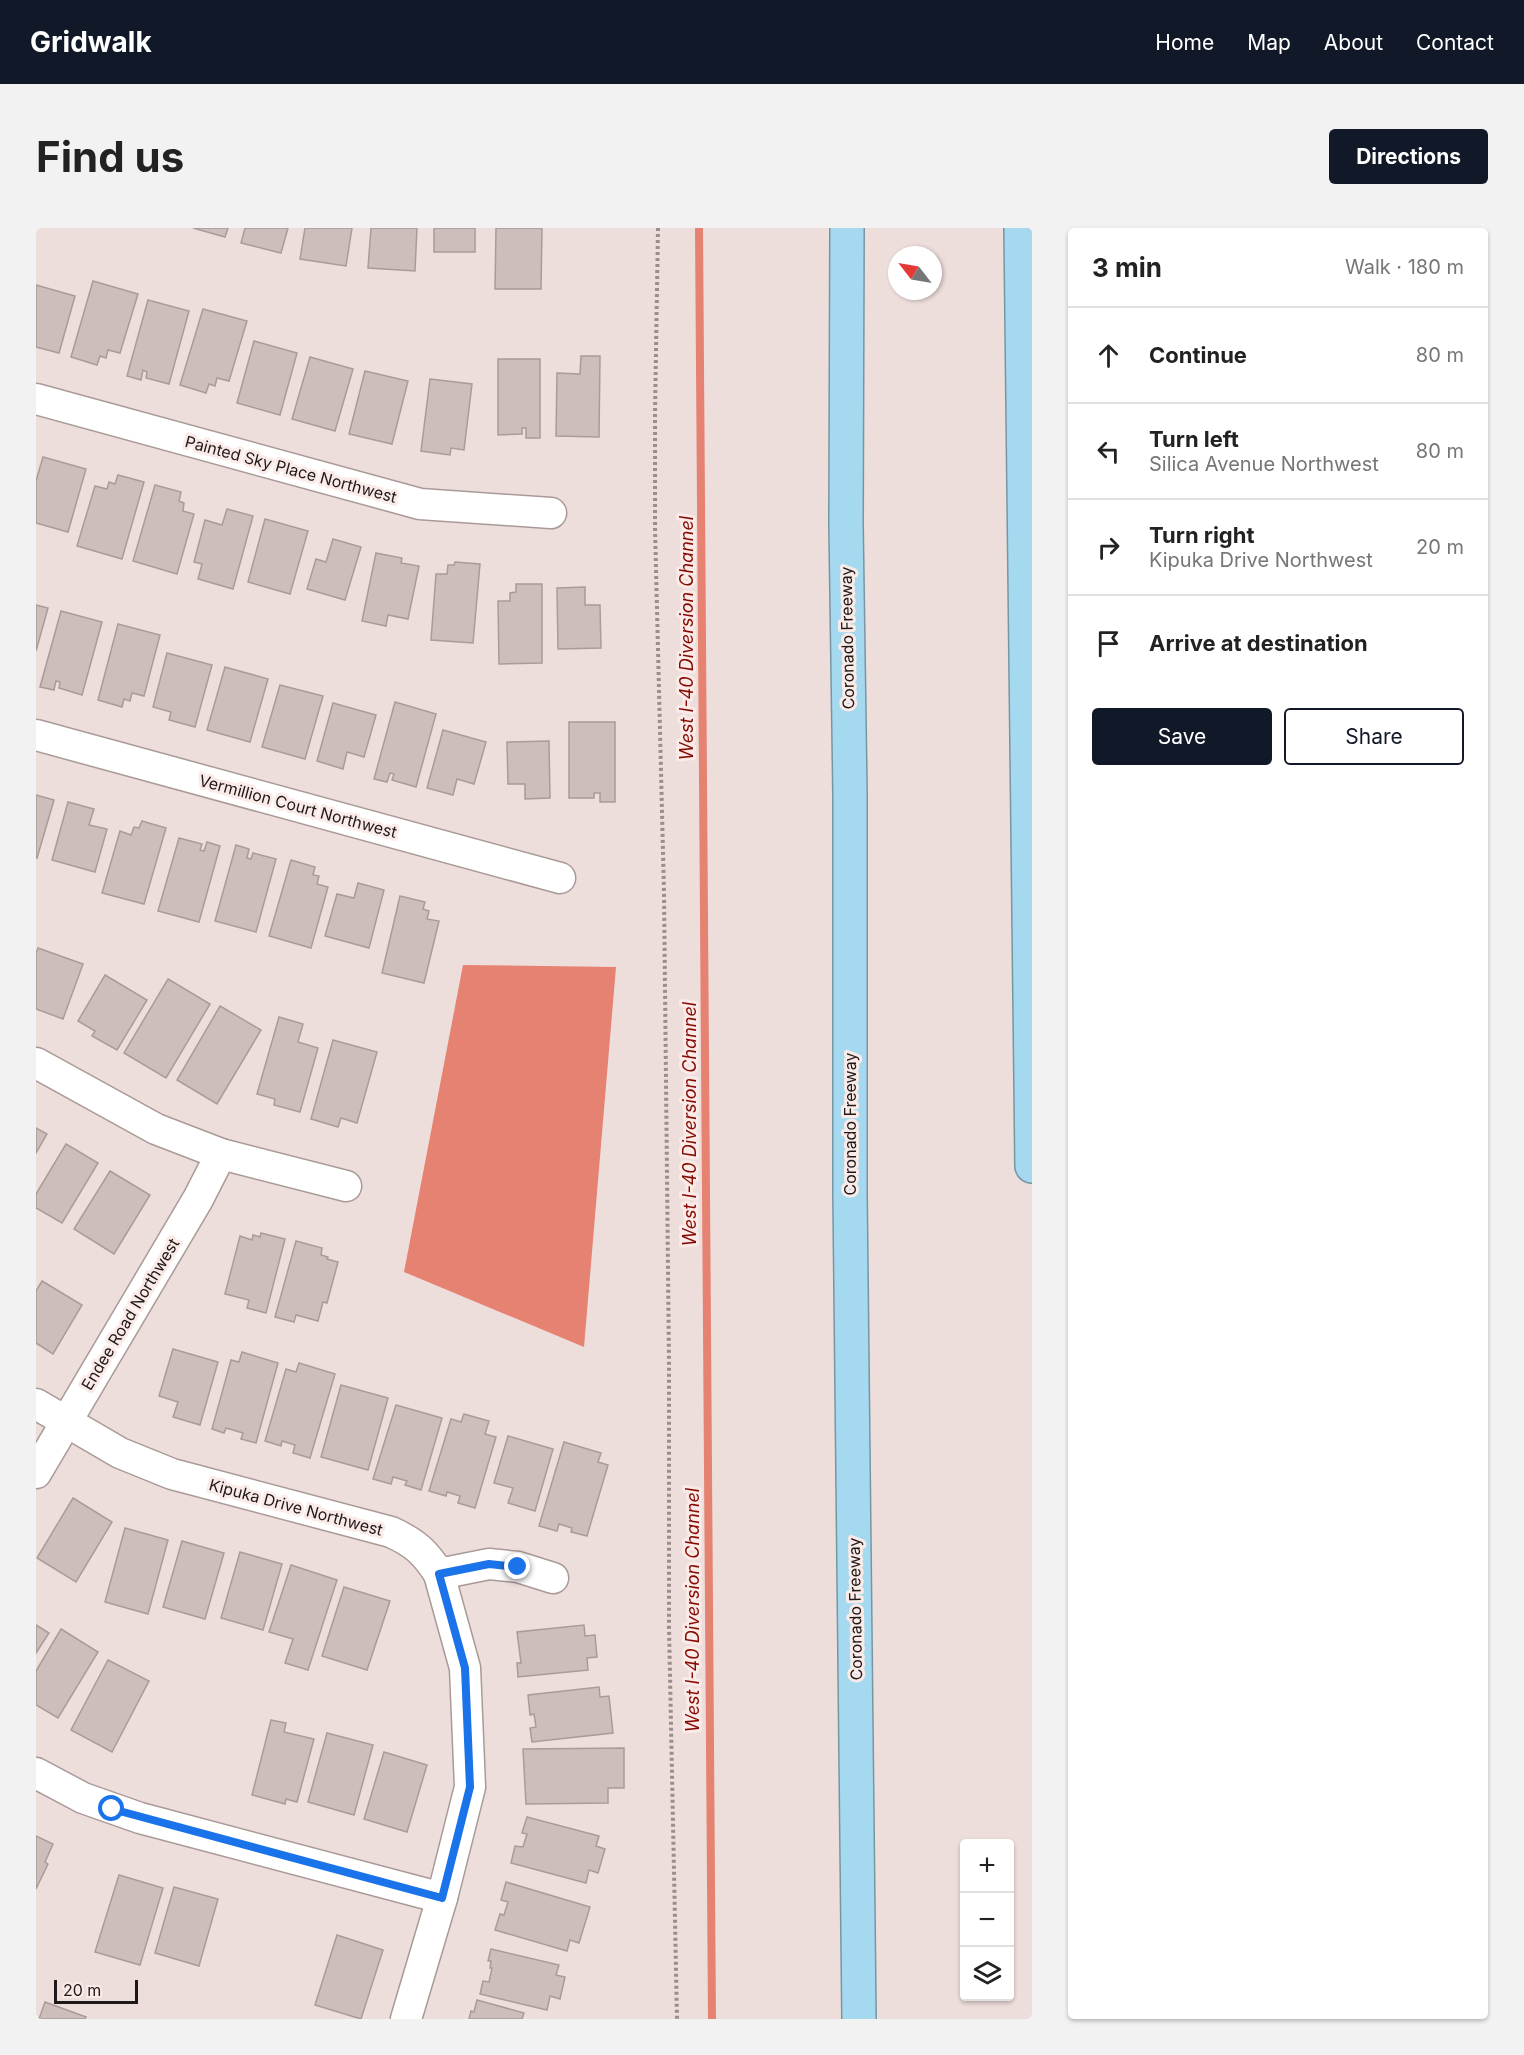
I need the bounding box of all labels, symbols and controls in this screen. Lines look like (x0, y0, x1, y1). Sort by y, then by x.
text: Gridwalk (30, 25, 152, 59)
text: Home (1155, 30, 1214, 55)
text: Map (1247, 30, 1291, 55)
text: About (1324, 30, 1383, 55)
text: Contact (1416, 30, 1494, 55)
button: Directions (1329, 129, 1488, 184)
text: Find us (36, 131, 184, 182)
north arrow (888, 246, 942, 300)
text: 3 min (1092, 252, 1162, 283)
text: Walk · 180 m (1345, 255, 1464, 279)
icon: ahead (1092, 339, 1125, 372)
text: Continue (1149, 342, 1247, 368)
text: 80 m (1416, 343, 1464, 367)
text: Turn left (1149, 426, 1239, 452)
street label: Painted Sky Place Northwest (183, 431, 399, 507)
icon: left (1092, 435, 1125, 468)
text: 80 m (1416, 439, 1464, 463)
text: Silica Avenue Northwest (1149, 452, 1379, 476)
water label: West I-40 Diversion Channel (676, 515, 697, 760)
text: Turn right (1149, 522, 1255, 548)
icon: right (1092, 531, 1125, 564)
text: 20 m (1416, 535, 1464, 559)
text: Kipuka Drive Northwest (1149, 548, 1373, 572)
street label: Coronado Freeway (836, 566, 858, 710)
icon: arrive (1092, 627, 1125, 660)
text: Arrive at destination (1149, 630, 1368, 656)
button: Save (1092, 708, 1272, 765)
button: Share (1284, 708, 1464, 765)
street label: Vermillion Court Northwest (197, 770, 399, 842)
water label: West I-40 Diversion Channel (679, 1001, 700, 1246)
street label: Coronado Freeway (840, 1053, 860, 1195)
street label: Endee Road Northwest (77, 1234, 183, 1394)
street label: Kipuka Drive Northwest (207, 1474, 385, 1540)
water label: West I-40 Diversion Channel (682, 1487, 703, 1732)
street label: Coronado Freeway (844, 1537, 866, 1681)
route end (504, 1553, 530, 1579)
route start (98, 1795, 124, 1821)
map controls (960, 1839, 1014, 2001)
button: + (960, 1839, 1014, 1893)
button: − (960, 1893, 1014, 1947)
button: layers (960, 1947, 1014, 2001)
scale bar (54, 1977, 138, 2004)
text: 20 m (63, 1980, 101, 2000)

